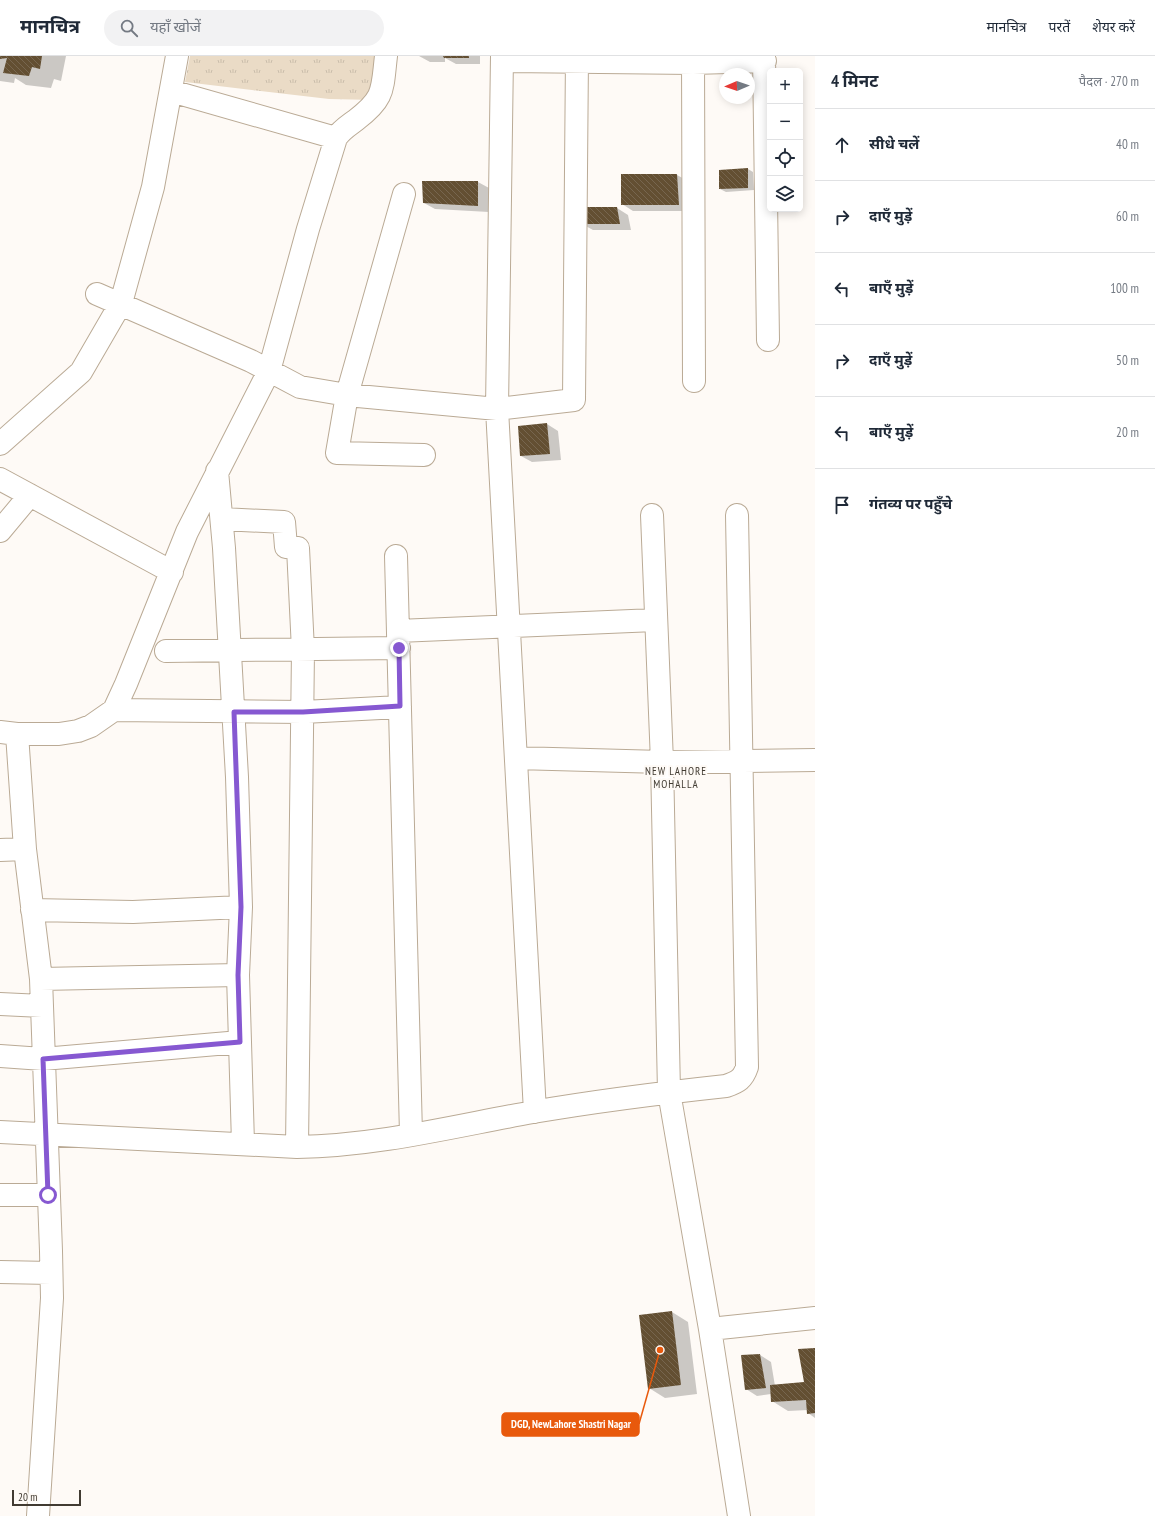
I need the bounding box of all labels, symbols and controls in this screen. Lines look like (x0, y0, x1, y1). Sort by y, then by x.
search box (104, 10, 384, 46)
text: मानचित्र (20, 14, 80, 38)
icon: search (118, 17, 140, 39)
text: यहाँ खोजें (150, 17, 201, 36)
text: मानचित्र (987, 18, 1027, 36)
text: परतें (1049, 18, 1070, 36)
text: शेयर करें (1092, 18, 1135, 36)
north arrow (719, 68, 755, 104)
map controls (767, 68, 803, 212)
button: + (767, 68, 803, 104)
text: 4 मिनट (831, 70, 878, 92)
text: पैदल · 270 m (1079, 73, 1139, 90)
button: − (767, 104, 803, 140)
icon: ahead (831, 134, 853, 156)
text: सीधे चलें (869, 134, 919, 153)
text: 40 m (1116, 136, 1139, 153)
button: locate (767, 140, 803, 176)
button: layers (767, 176, 803, 212)
icon: right (831, 206, 853, 228)
text: दाएँ मुड़ें (869, 206, 912, 225)
text: 60 m (1116, 208, 1139, 225)
icon: left (831, 278, 853, 300)
text: बाएँ मुड़ें (869, 278, 913, 297)
text: 100 m (1110, 280, 1139, 297)
icon: right (831, 350, 853, 372)
text: दाएँ मुड़ें (869, 350, 912, 369)
text: 50 m (1116, 352, 1139, 369)
icon: left (831, 422, 853, 444)
text: बाएँ मुड़ें (869, 422, 913, 441)
text: 20 m (1116, 424, 1139, 441)
icon: arrive (831, 494, 853, 516)
text: गंतव्य पर पहुँचे (869, 494, 952, 513)
route end (390, 639, 408, 657)
district label: NEW LAHORE MOHALLA (645, 764, 707, 791)
route start (39, 1186, 57, 1204)
callout: DGD, NewLahore Shastri Nagar (502, 1413, 639, 1436)
text: DGD, NewLahore Shastri Nagar (511, 1417, 632, 1431)
scale bar (12, 1488, 81, 1507)
text: 20 m (18, 1490, 37, 1504)

